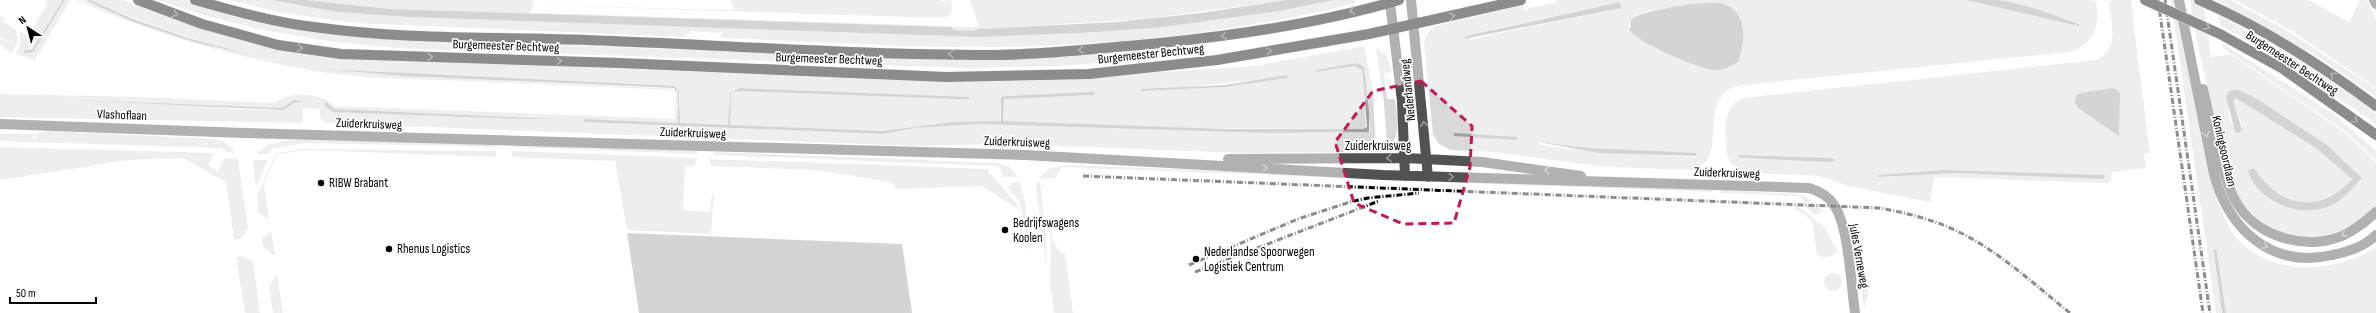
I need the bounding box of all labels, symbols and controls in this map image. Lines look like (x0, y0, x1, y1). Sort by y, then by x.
one-way arrow (1349, 7, 1355, 15)
north arrow (8, 8, 48, 48)
one-way arrow (171, 9, 178, 17)
one-way arrow (1448, 12, 1455, 21)
text: N (16, 13, 29, 27)
one-way arrow (2202, 22, 2210, 30)
street label: Burgemeester Bechtweg (2243, 27, 2341, 99)
one-way arrow (1221, 31, 1227, 40)
street label: Burgemeester Bechtweg (452, 36, 560, 56)
street label: Burgemeester Bechtweg (1097, 40, 1205, 68)
one-way arrow (297, 43, 303, 52)
one-way arrow (1078, 46, 1084, 55)
one-way arrow (1266, 47, 1272, 56)
street label: Burgemeester Bechtweg (775, 49, 883, 69)
one-way arrow (948, 50, 954, 59)
one-way arrow (427, 52, 433, 61)
one-way arrow (556, 56, 562, 65)
street label: Nederlandweg (1397, 58, 1419, 122)
one-way arrow (2331, 73, 2338, 80)
street label: Vlashoflaan (97, 106, 147, 124)
street label: Koningsoordlaan (2208, 114, 2240, 188)
street label: Zuiderkruisweg (336, 115, 402, 133)
one-way arrow (2350, 115, 2357, 122)
one-way arrow (1420, 121, 1429, 127)
street label: Zuiderkruisweg (660, 124, 726, 142)
one-way arrow (2202, 131, 2210, 137)
street label: Zuiderkruisweg (984, 133, 1050, 151)
street label: Zuiderkruisweg (1345, 138, 1411, 154)
one-way arrow (1386, 154, 1392, 162)
one-way arrow (1262, 163, 1268, 172)
street label: Zuiderkruisweg (1694, 164, 1760, 182)
one-way arrow (1544, 166, 1550, 175)
one-way arrow (1448, 173, 1454, 182)
place label: RIBW Brabant (329, 175, 388, 191)
marker: RIBW Brabant (316, 178, 326, 188)
place label: Bedrijfswagens Koolen (1013, 215, 1079, 246)
street label: Jules Verneweg (1845, 221, 1873, 290)
marker: Bedrijfswagens Koolen (1000, 225, 1010, 235)
one-way arrow (2341, 229, 2349, 237)
place label: Rhenus Logistics (397, 241, 470, 257)
one-way arrow (2261, 241, 2268, 249)
marker: Rhenus Logistics (384, 244, 394, 254)
place label: Nederlandse Spoorwegen Logistiek Centrum (1204, 244, 1315, 275)
marker: Nederlandse Spoorwegen Logistiek Centrum (1191, 254, 1201, 264)
scale bar (10, 279, 96, 305)
text: 50 m (16, 286, 36, 301)

